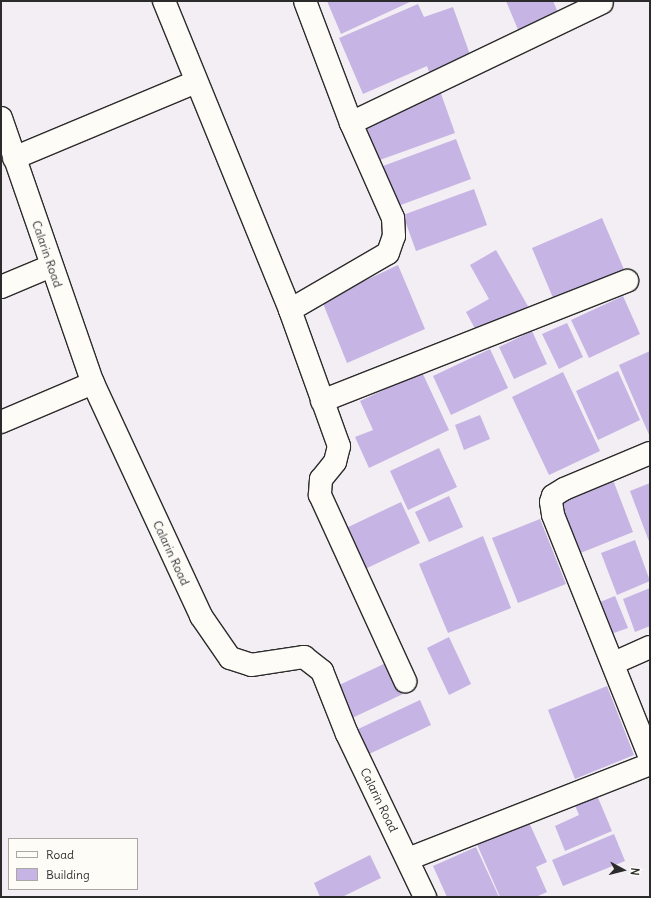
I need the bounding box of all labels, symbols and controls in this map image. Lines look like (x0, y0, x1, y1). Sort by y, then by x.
street label: Calarin Road (29, 219, 65, 289)
street label: Calarin Road (150, 518, 192, 588)
street label: Calarin Road (357, 766, 401, 834)
legend (8, 838, 138, 890)
text: Road (46, 847, 74, 862)
north arrow (603, 850, 643, 890)
text: Building (46, 867, 90, 882)
text: N (628, 867, 642, 876)

